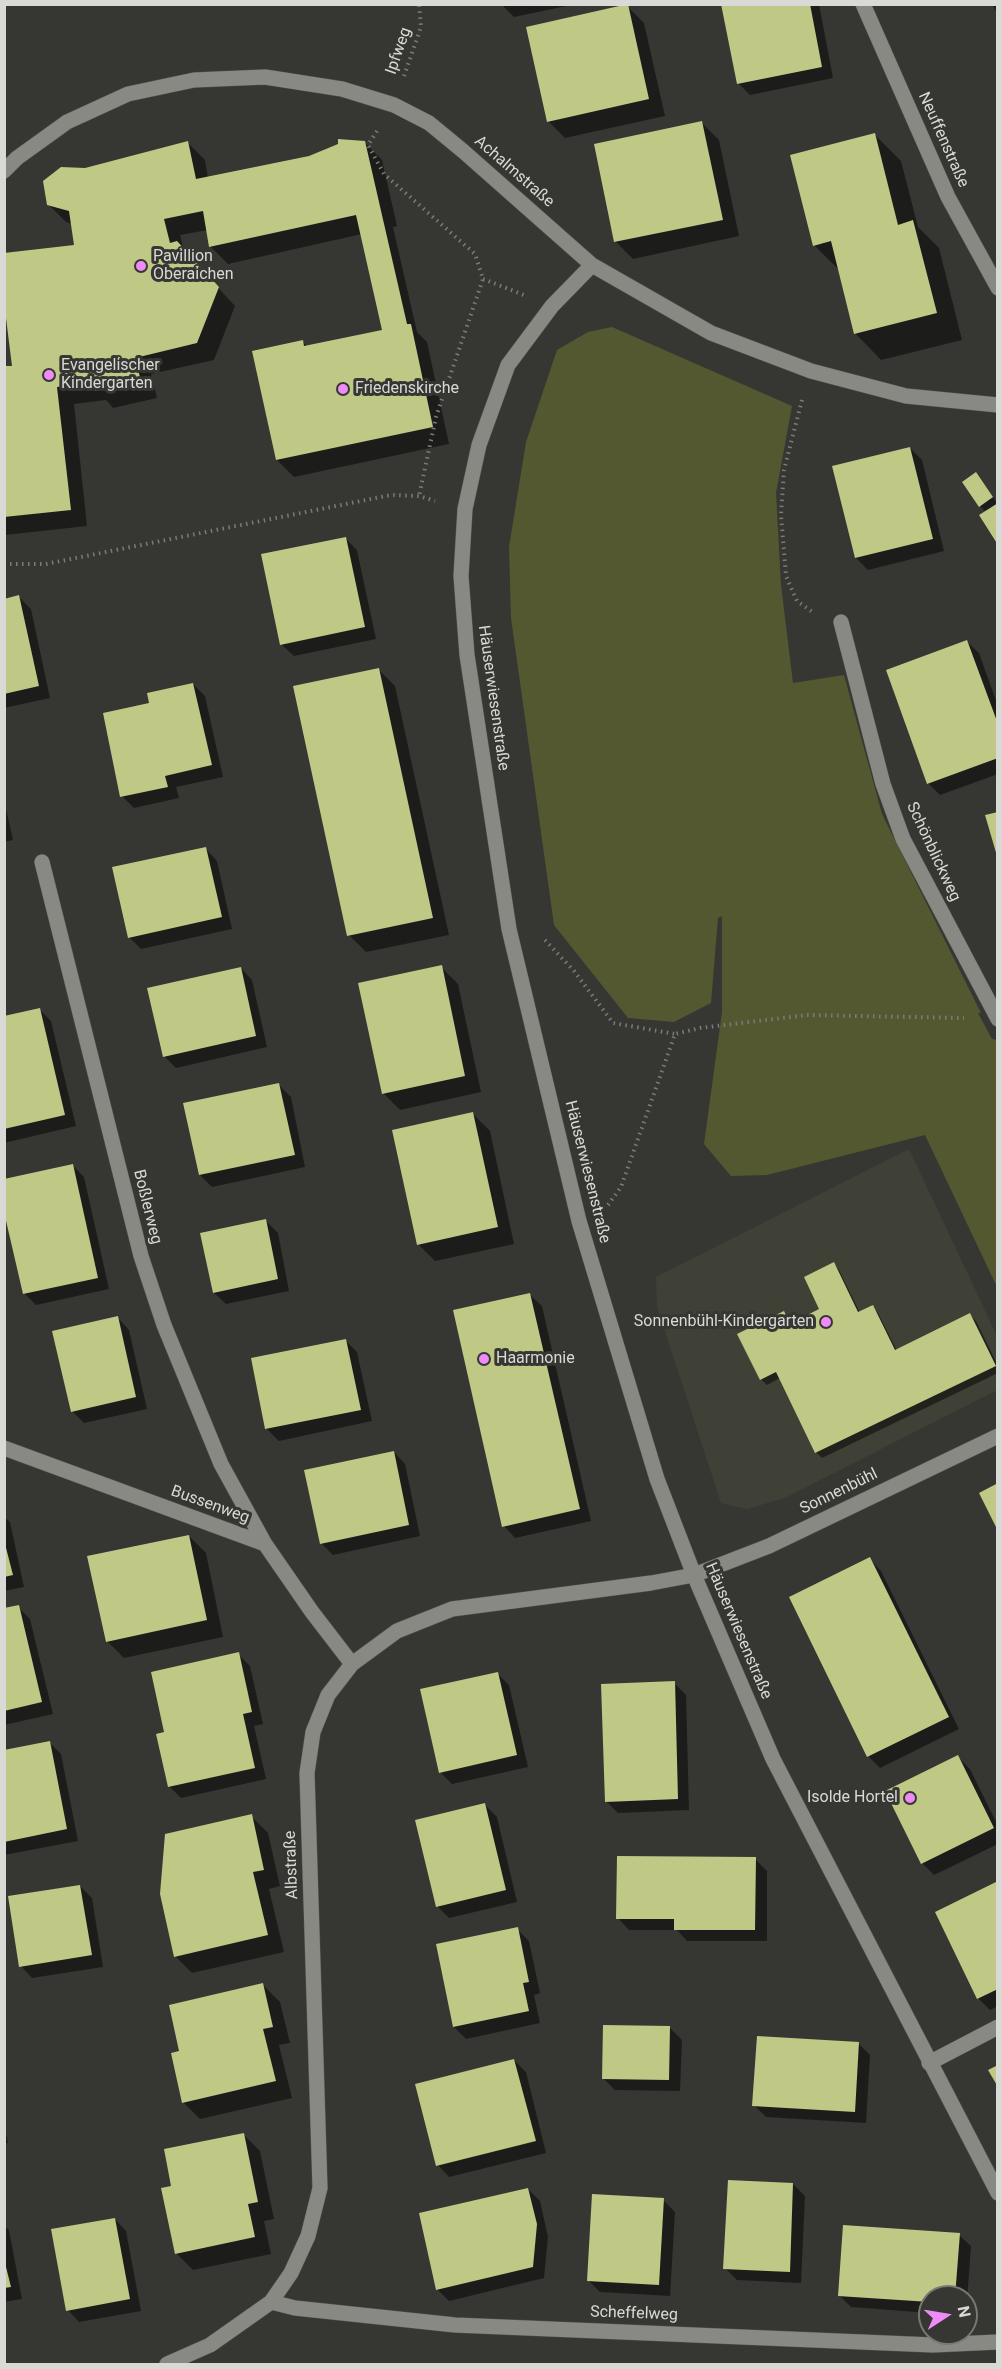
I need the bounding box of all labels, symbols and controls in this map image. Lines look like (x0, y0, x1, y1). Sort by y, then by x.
street label: Ipfweg (382, 25, 416, 77)
street label: Neuffenstraße (913, 89, 973, 191)
street label: Achalmstraße (470, 132, 558, 212)
place label: Pavillion Oberaichen (153, 247, 234, 285)
marker: Pavillion Oberaichen (134, 259, 148, 273)
place label: Evangelischer Kindergarten (61, 356, 160, 394)
marker: Evangelischer Kindergarten (42, 368, 56, 382)
place label: Friedenskirche (355, 379, 459, 399)
marker: Friedenskirche (336, 382, 350, 396)
street label: Häuserwiesenstraße (473, 624, 513, 772)
street label: Schönblickweg (902, 799, 964, 905)
street label: Häuserwiesenstraße (560, 1099, 614, 1245)
street label: Boßlerweg (128, 1168, 166, 1246)
place label: Sonnenbühl-Kindergarten (634, 1312, 814, 1332)
marker: Sonnenbühl-Kindergarten (819, 1315, 833, 1329)
place label: Haarmonie (496, 1349, 575, 1369)
marker: Haarmonie (477, 1352, 491, 1366)
street label: Sonnenbühl (797, 1465, 881, 1519)
street label: Bussenweg (168, 1482, 252, 1528)
street label: Häuserwiesenstraße (701, 1560, 775, 1702)
place label: Isolde Hortel (807, 1788, 898, 1808)
marker: Isolde Hortel (903, 1791, 917, 1805)
street label: Albstraße (281, 1830, 303, 1900)
north arrow (918, 2285, 978, 2345)
street label: Scheffelweg (590, 2303, 678, 2325)
text: N (954, 2304, 975, 2319)

